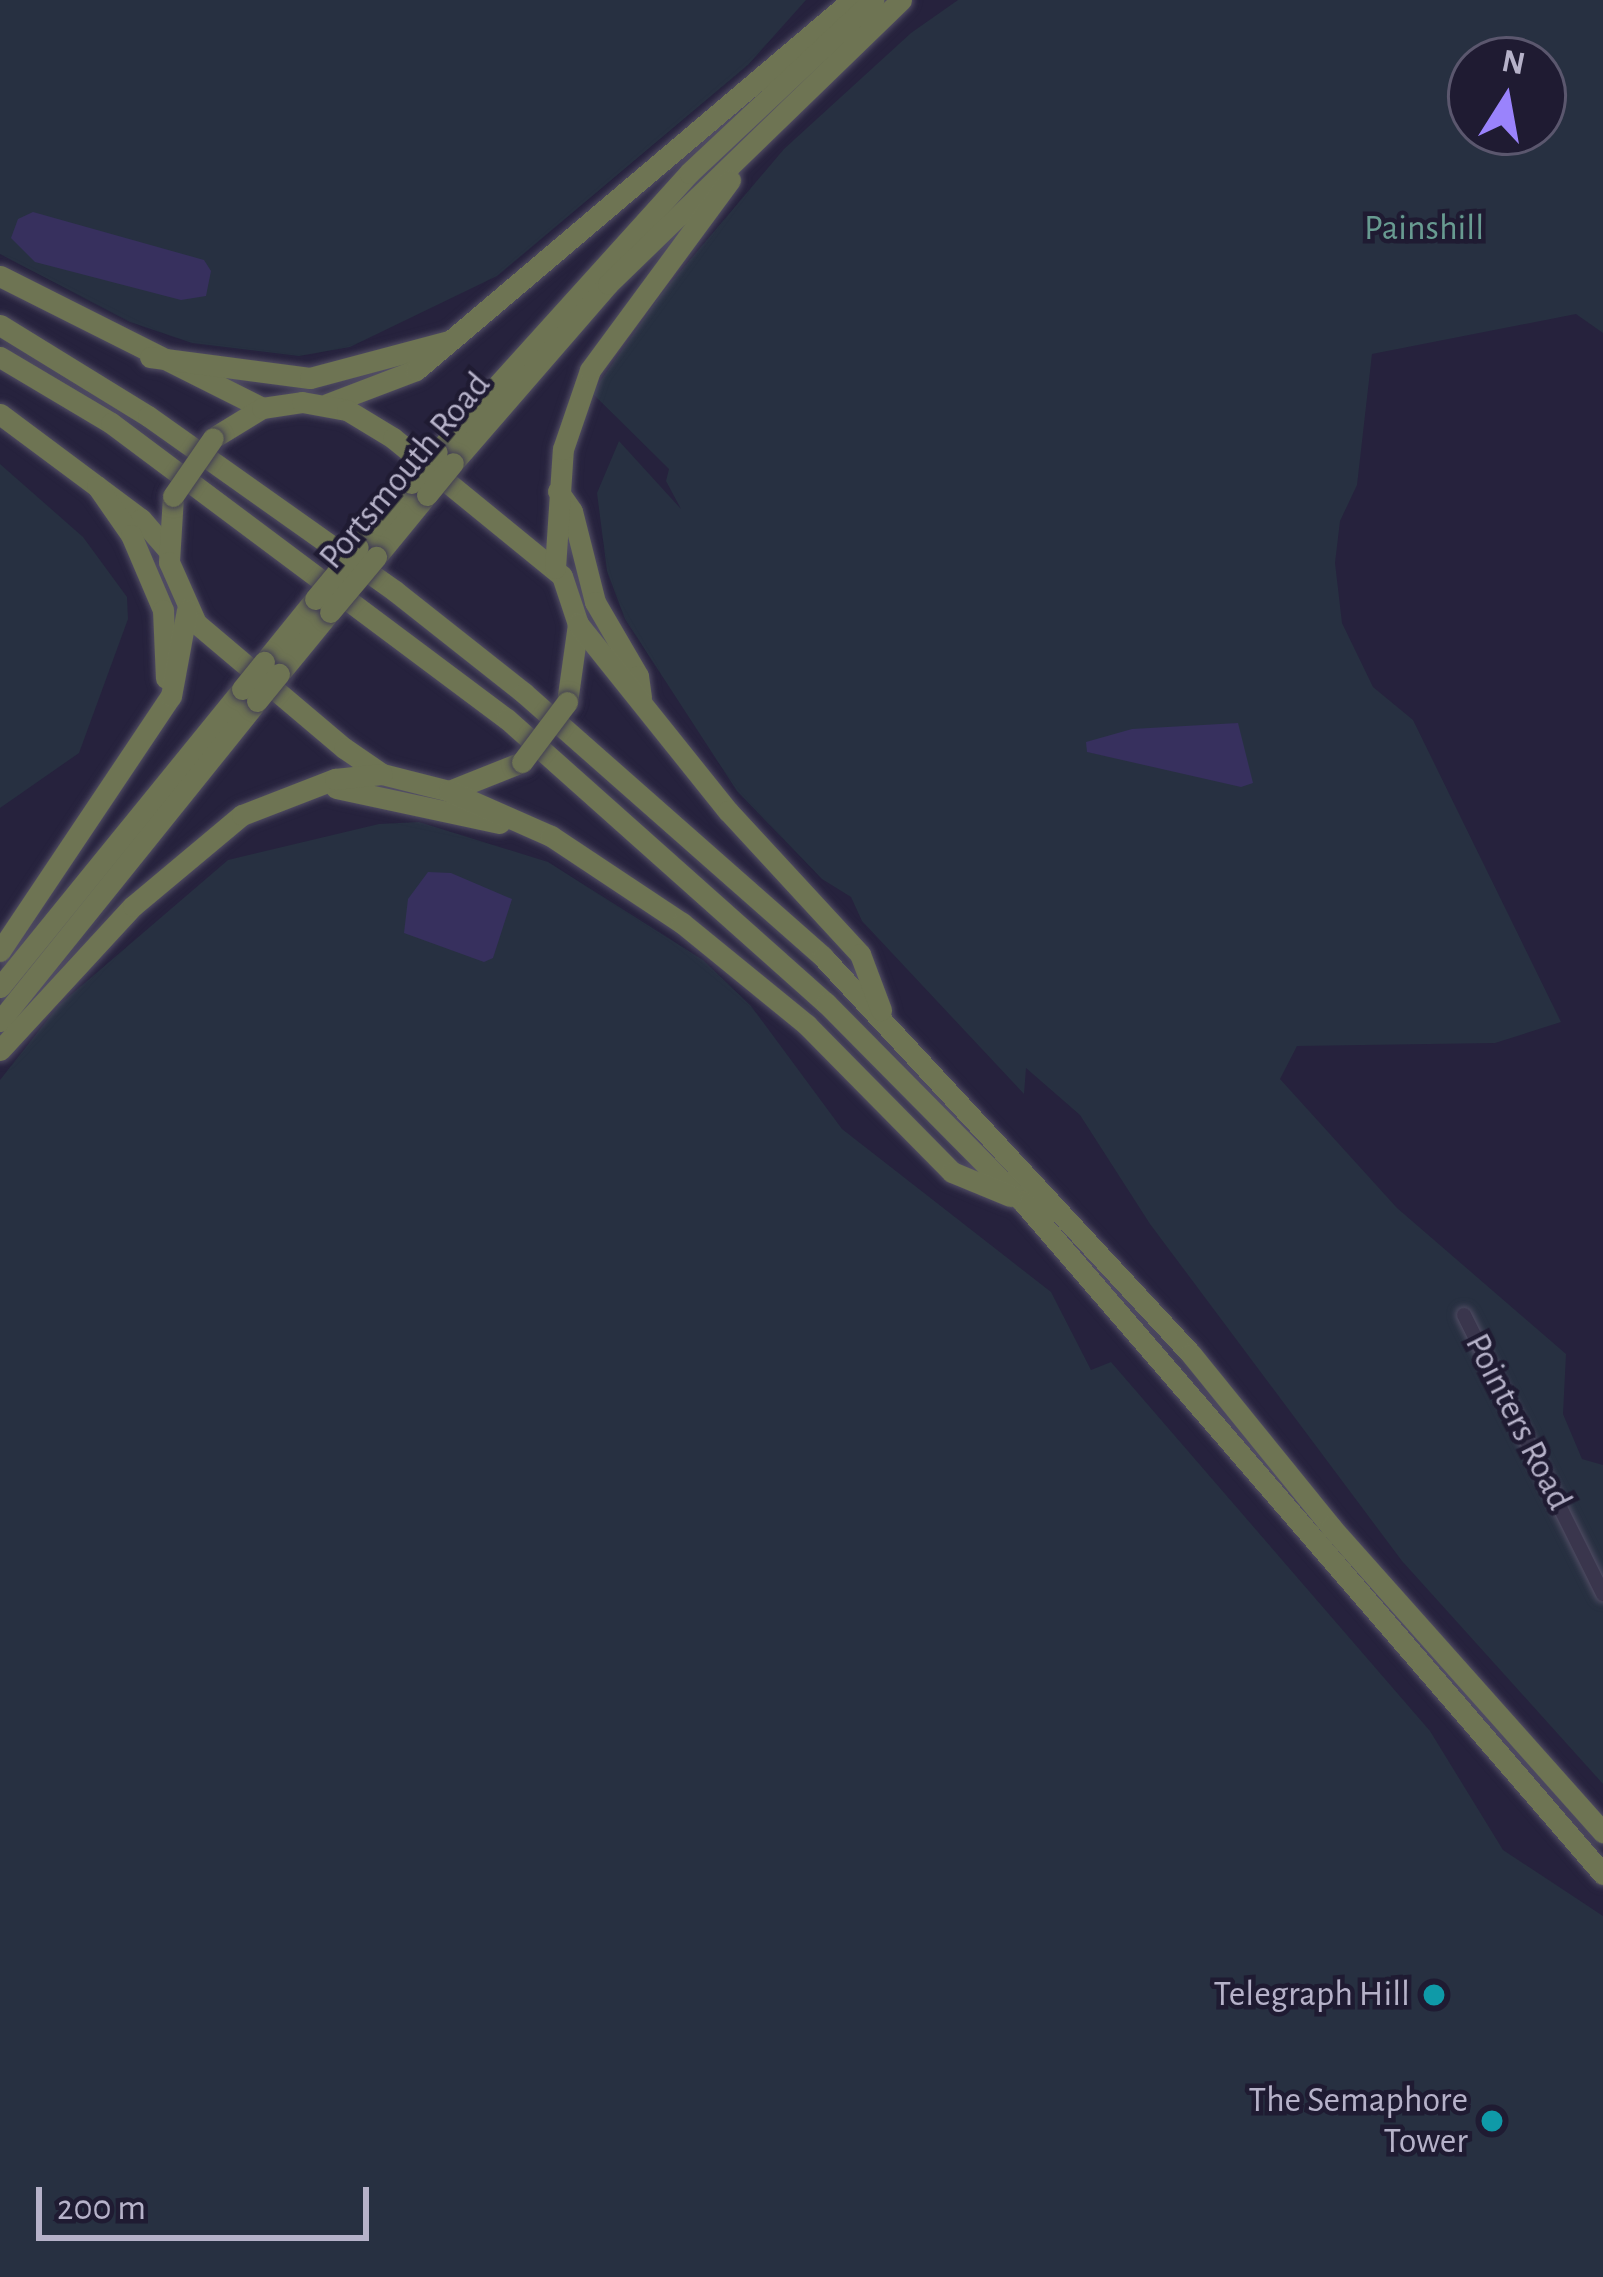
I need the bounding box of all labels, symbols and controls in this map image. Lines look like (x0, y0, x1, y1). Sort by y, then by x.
north arrow (1447, 36, 1567, 156)
text: N (1499, 45, 1528, 82)
park label: Painshill (1364, 207, 1484, 251)
street label: Portsmouth Road (310, 364, 500, 578)
street label: Pointers Road (1455, 1327, 1581, 1517)
place label: Telegraph Hill (1213, 1973, 1410, 2017)
marker: Telegraph Hill (1421, 1982, 1447, 2008)
place label: The Semaphore Tower (1249, 2078, 1468, 2163)
marker: The Semaphore Tower (1479, 2108, 1505, 2134)
scale bar (42, 2163, 375, 2237)
text: 200 m (57, 2190, 146, 2226)

